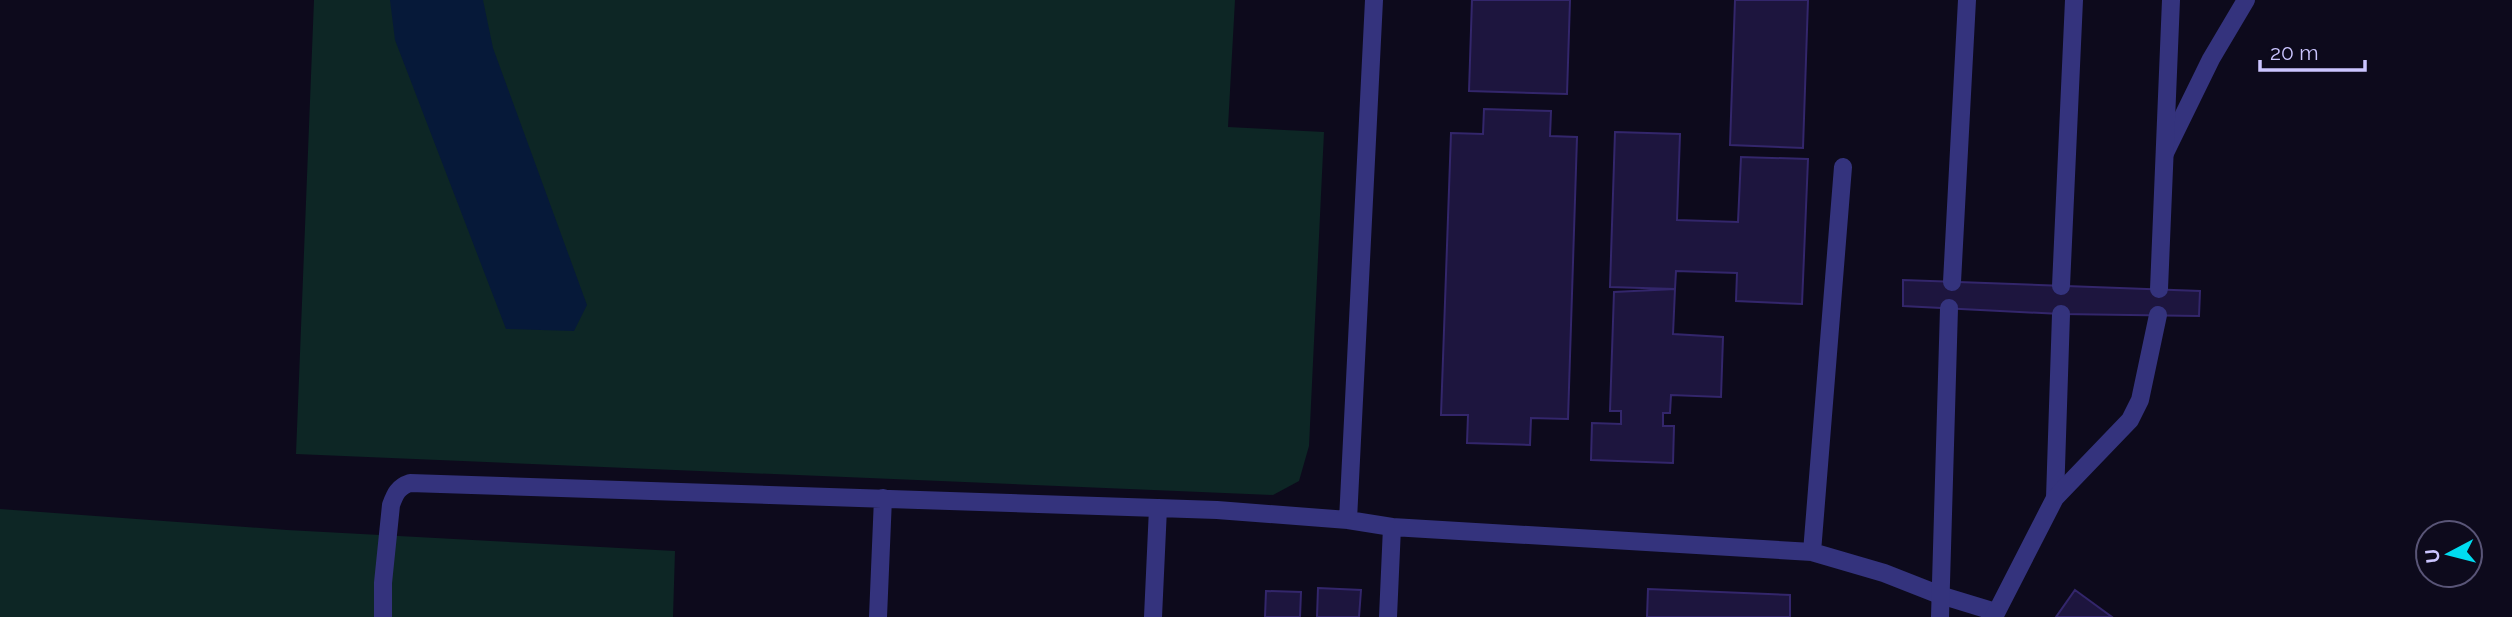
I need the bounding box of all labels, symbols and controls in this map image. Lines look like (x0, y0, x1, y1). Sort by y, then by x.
scale bar (2260, 28, 2365, 72)
text: 20 m (2270, 40, 2318, 65)
north arrow (2414, 519, 2484, 589)
text: U (2420, 548, 2444, 564)

